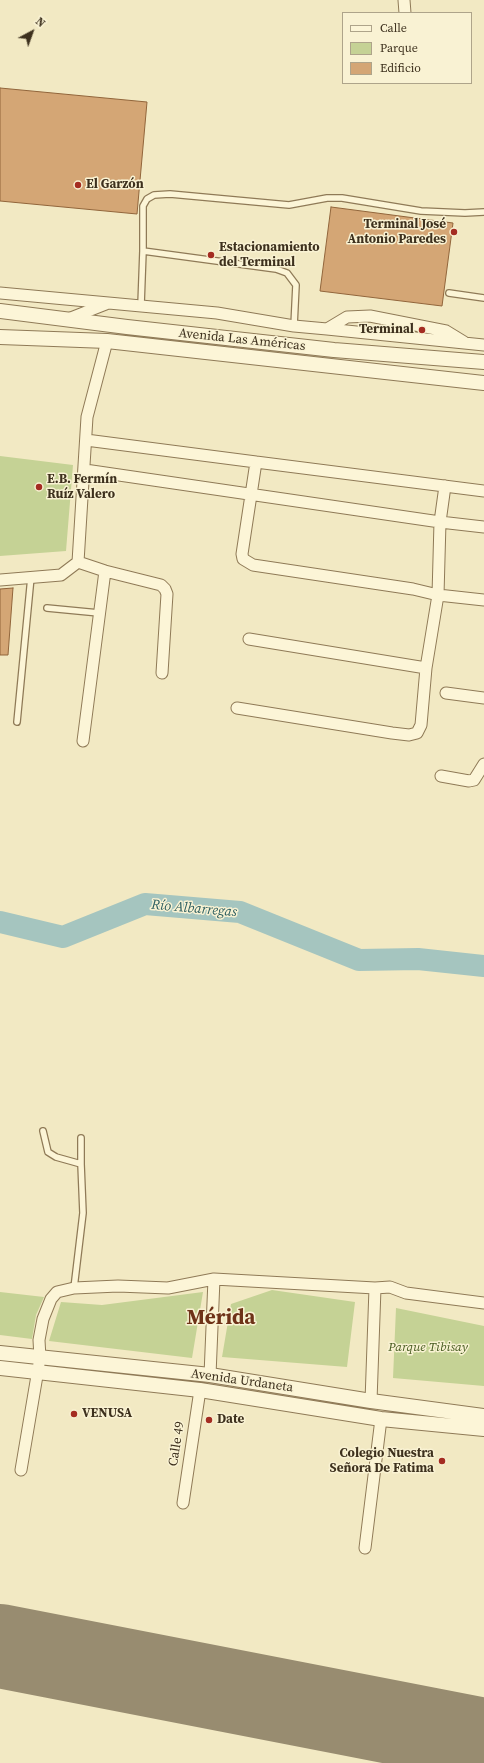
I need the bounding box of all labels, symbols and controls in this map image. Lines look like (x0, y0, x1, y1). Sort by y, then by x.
north arrow (12, 12, 52, 52)
legend (342, 12, 472, 84)
text: N (32, 14, 48, 31)
text: Calle (380, 20, 407, 36)
text: Parque (380, 40, 418, 56)
text: Edificio (380, 60, 421, 76)
place label: El Garzón (86, 177, 144, 193)
marker: El Garzón (73, 180, 83, 190)
place label: Terminal José Antonio Paredes (347, 217, 446, 248)
marker: Terminal José Antonio Paredes (449, 227, 459, 237)
place label: Estacionamiento del Terminal (219, 240, 320, 271)
marker: Estacionamiento del Terminal (206, 250, 216, 260)
place label: Terminal (359, 322, 414, 338)
marker: Terminal (417, 325, 427, 335)
street label: Avenida Las Américas (178, 326, 306, 354)
place label: E.B. Fermín Ruíz Valero (47, 472, 117, 503)
marker: E.B. Fermín Ruíz Valero (34, 482, 44, 492)
water label: Río Albarregas (151, 897, 237, 921)
district label: Mérida (186, 1306, 256, 1332)
park label: Parque Tibisay (388, 1340, 468, 1356)
street label: Avenida Urdaneta (190, 1366, 294, 1396)
place label: VENUSA (82, 1406, 132, 1422)
marker: VENUSA (69, 1409, 79, 1419)
place label: Date (217, 1412, 244, 1428)
marker: Date (204, 1415, 214, 1425)
street label: Calle 49 (166, 1420, 188, 1468)
place label: Colegio Nuestra Señora De Fatima (330, 1446, 434, 1477)
marker: Colegio Nuestra Señora De Fatima (437, 1456, 447, 1466)

